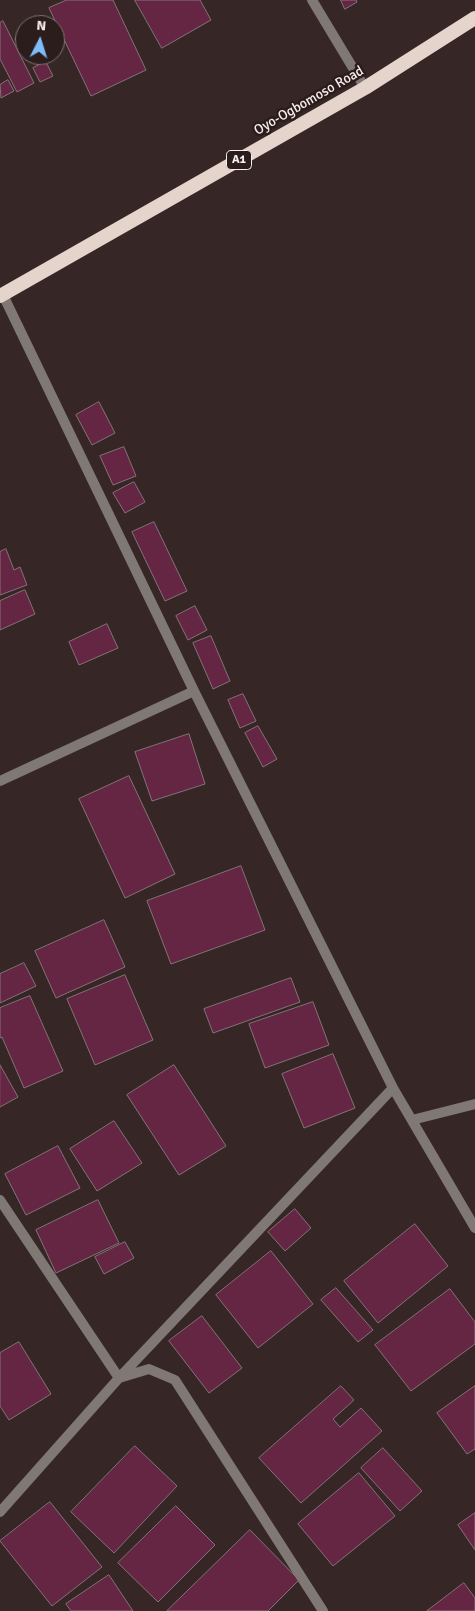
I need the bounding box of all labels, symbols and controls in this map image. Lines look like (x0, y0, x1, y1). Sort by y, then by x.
north arrow (15, 15, 65, 65)
text: N (36, 17, 47, 34)
street label: Oyo-Ogbomoso Road (251, 63, 367, 139)
road number: A1 (226, 150, 252, 170)

